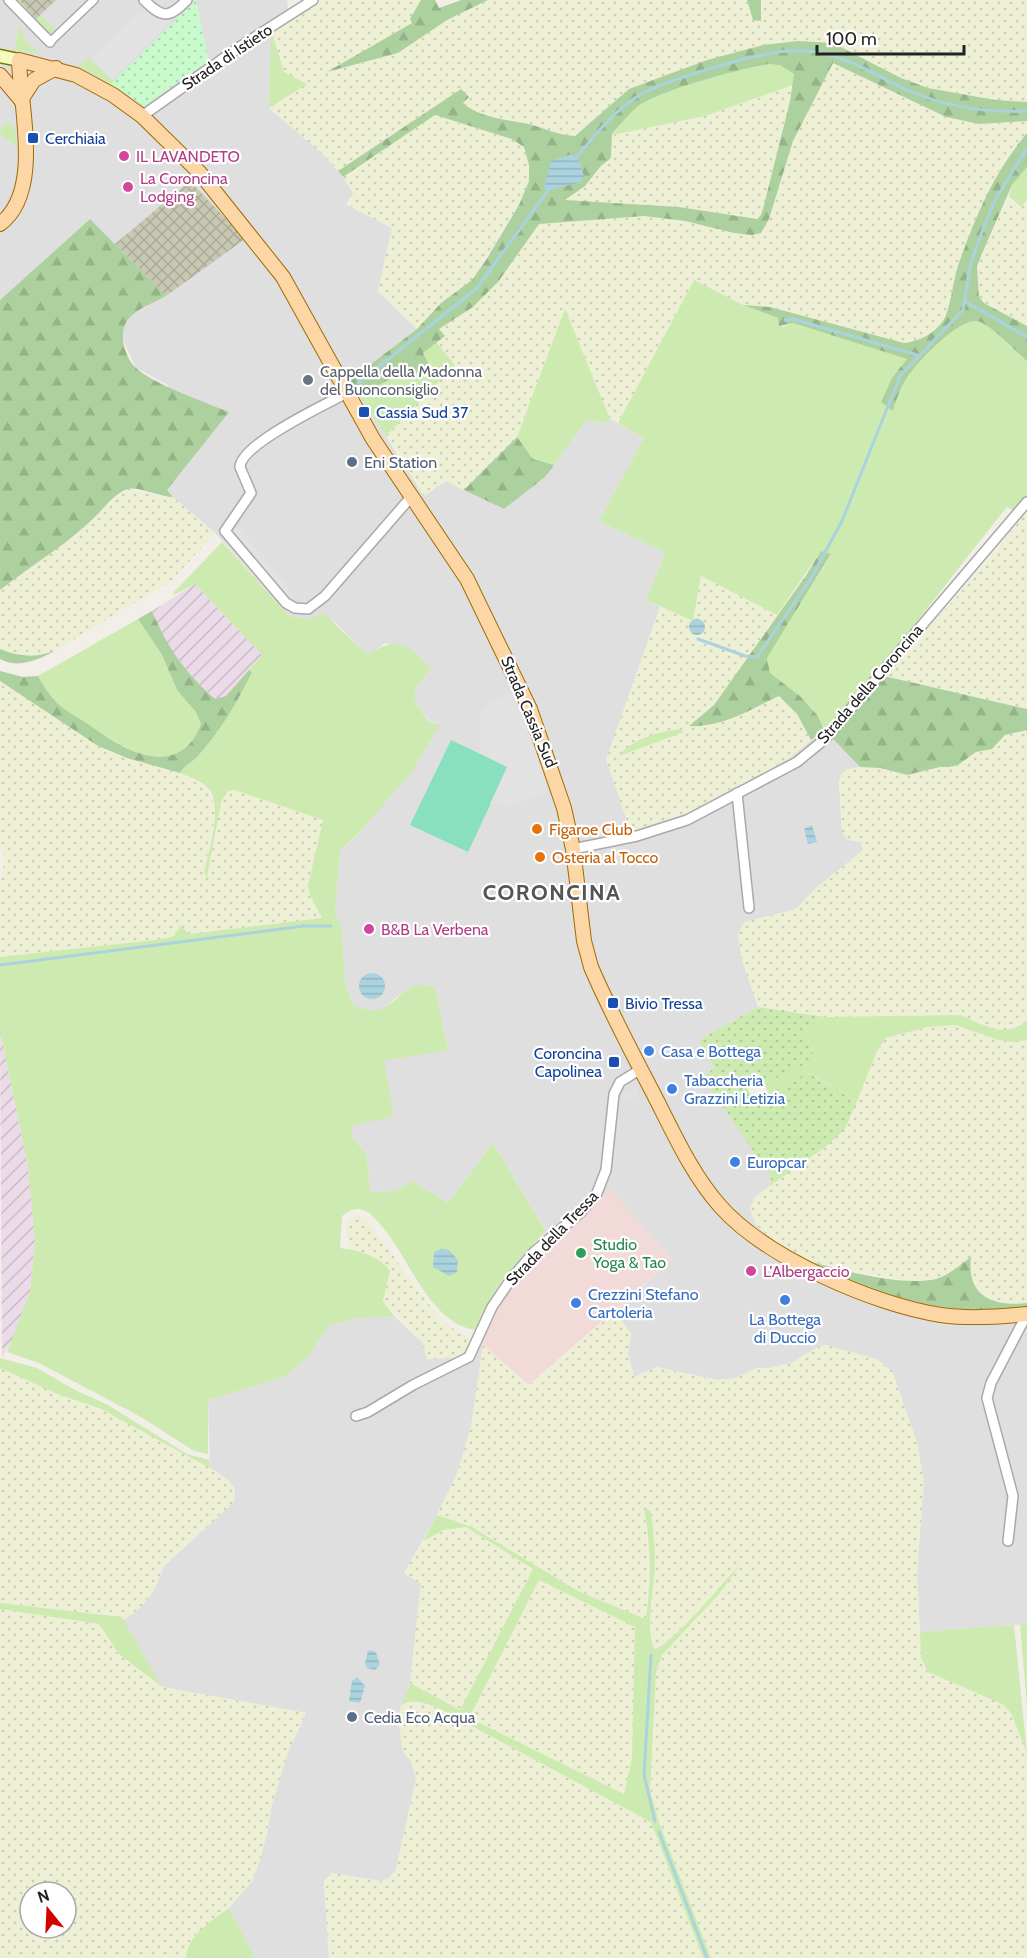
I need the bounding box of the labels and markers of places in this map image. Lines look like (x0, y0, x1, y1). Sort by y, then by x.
place label: Cerchiaia (45, 129, 106, 148)
marker: Cerchiaia (26, 131, 40, 145)
place label: IL LAVANDETO (136, 147, 240, 166)
marker: IL LAVANDETO (117, 149, 131, 163)
place label: La Coroncina Lodging (140, 169, 228, 206)
marker: La Coroncina Lodging (121, 180, 135, 194)
place label: Cappella della Madonna del Buonconsiglio (320, 362, 482, 399)
marker: Cappella della Madonna del Buonconsiglio (301, 373, 315, 387)
place label: Cassia Sud 37 (376, 403, 468, 422)
marker: Cassia Sud 37 (357, 405, 371, 419)
place label: Eni Station (364, 453, 437, 472)
marker: Eni Station (345, 455, 359, 469)
place label: Figaroe Club (549, 820, 633, 839)
marker: Figaroe Club (530, 822, 544, 836)
place label: Osteria al Tocco (552, 848, 659, 867)
marker: Osteria al Tocco (533, 850, 547, 864)
place label: B&B La Verbena (381, 920, 489, 939)
marker: B&B La Verbena (362, 922, 376, 936)
place label: Bivio Tressa (625, 994, 703, 1013)
marker: Bivio Tressa (606, 996, 620, 1010)
place label: Casa e Bottega (661, 1042, 761, 1061)
place label: Coroncina Capolinea (534, 1044, 602, 1081)
marker: Casa e Bottega (642, 1044, 656, 1058)
marker: Coroncina Capolinea (607, 1055, 621, 1069)
place label: Tabaccheria Grazzini Letizia (684, 1071, 785, 1108)
marker: Tabaccheria Grazzini Letizia (665, 1082, 679, 1096)
place label: Europcar (747, 1153, 807, 1172)
marker: Europcar (728, 1155, 742, 1169)
place label: Studio Yoga & Tao (592, 1235, 666, 1272)
marker: Studio Yoga & Tao (574, 1246, 588, 1260)
place label: L'Albergaccio (763, 1262, 850, 1281)
marker: L'Albergaccio (744, 1264, 758, 1278)
place label: Crezzini Stefano Cartoleria (588, 1285, 699, 1322)
marker: La Bottega di Duccio (778, 1293, 792, 1307)
marker: Crezzini Stefano Cartoleria (569, 1296, 583, 1310)
place label: La Bottega di Duccio (749, 1310, 821, 1347)
place label: Cedia Eco Acqua (364, 1708, 476, 1727)
marker: Cedia Eco Acqua (345, 1710, 359, 1724)

